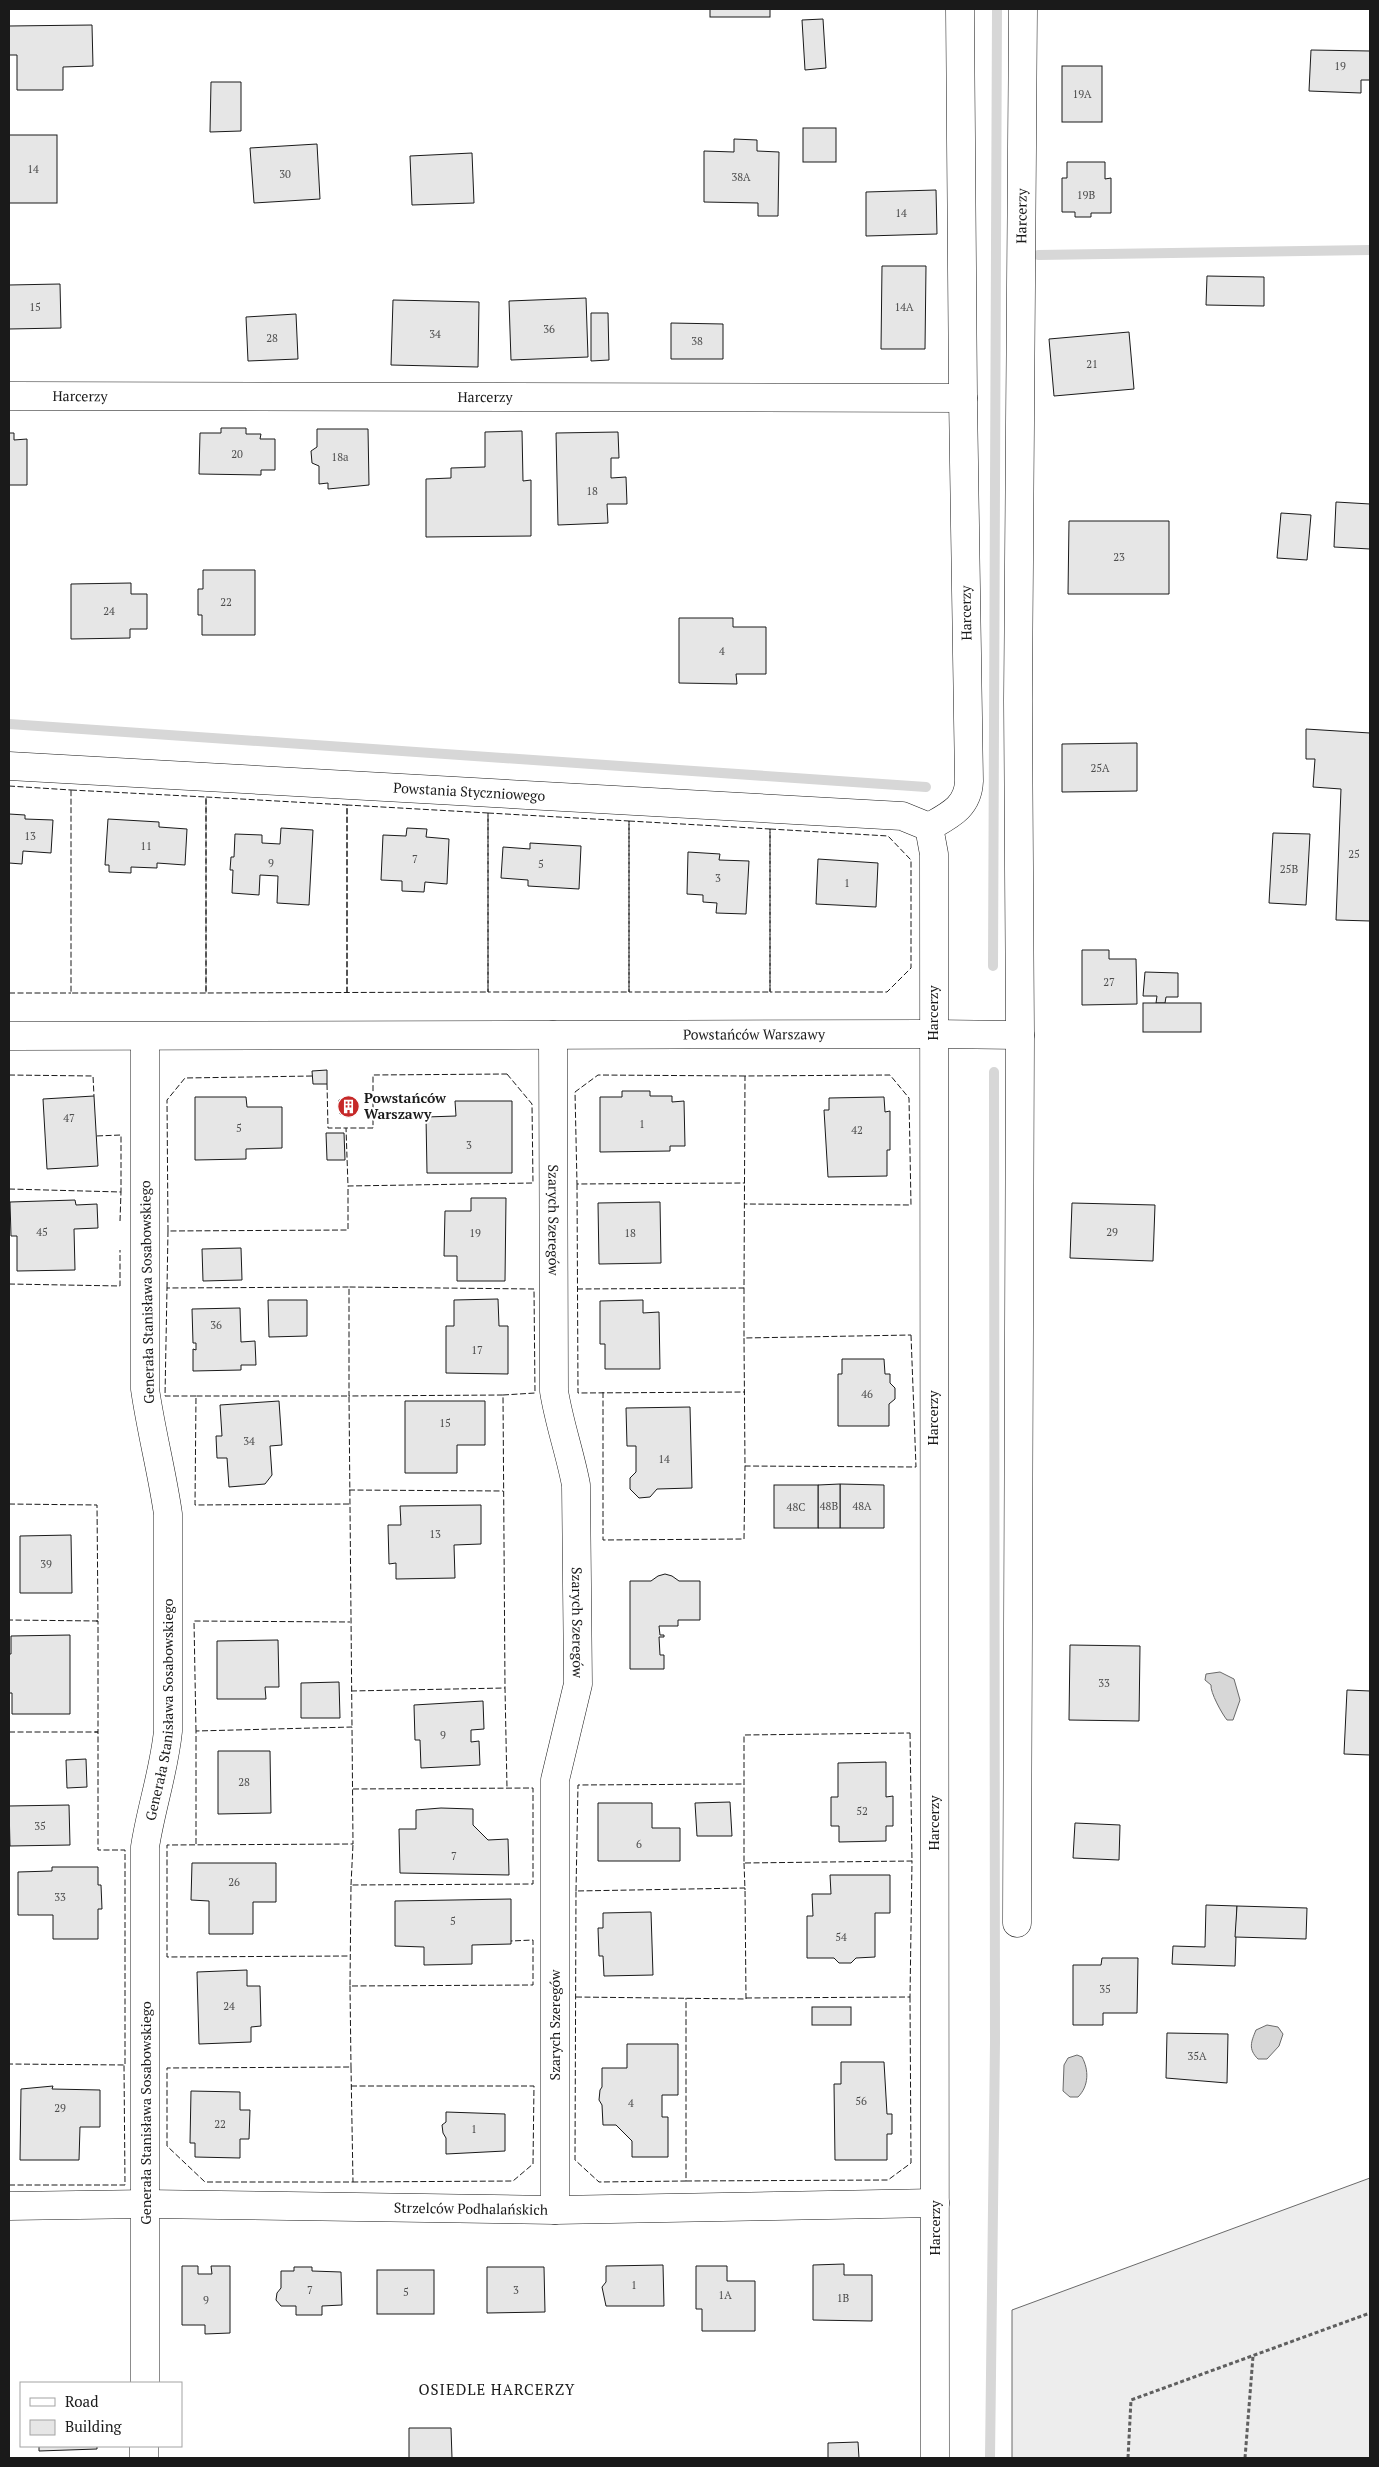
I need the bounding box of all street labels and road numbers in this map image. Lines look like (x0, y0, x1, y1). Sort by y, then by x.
street label: Harcerzy (1011, 187, 1031, 244)
street label: Harcerzy (52, 386, 109, 405)
street label: Harcerzy (457, 387, 514, 406)
street label: Harcerzy (956, 584, 975, 641)
street label: Powstania Styczniowego (393, 778, 546, 805)
street label: Harcerzy (923, 985, 942, 1041)
street label: Powstańców Warszawy (683, 1024, 826, 1044)
street label: Szarych Szeregów (544, 1165, 564, 1276)
street label: Generała Stanisława Sosabowskiego (135, 1180, 158, 1404)
street label: Harcerzy (923, 1390, 942, 1446)
street label: Szarych Szeregów (568, 1567, 588, 1679)
street label: Generała Stanisława Sosabowskiego (140, 1598, 177, 1822)
street label: Harcerzy (924, 1795, 943, 1851)
street label: Szarych Szeregów (545, 1969, 564, 2080)
street label: Generała Stanisława Sosabowskiego (136, 2001, 155, 2225)
street label: Strzelców Podhalańskich (394, 2198, 548, 2219)
street label: Harcerzy (925, 2200, 944, 2256)

